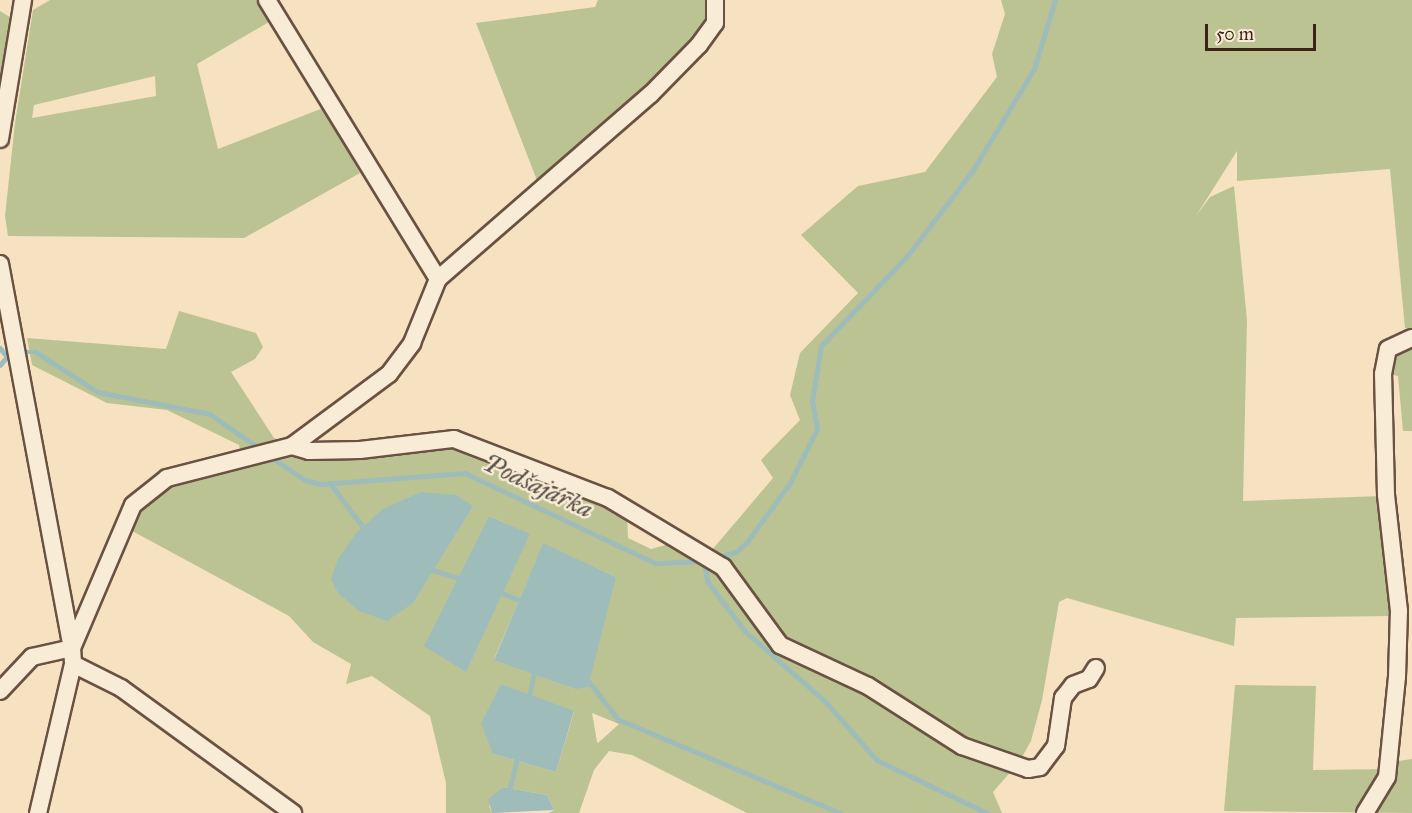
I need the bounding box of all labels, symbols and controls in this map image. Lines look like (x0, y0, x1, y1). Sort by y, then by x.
scale bar (1208, 12, 1319, 50)
text: 50 m (1216, 23, 1254, 45)
water label: Podšajárka (478, 447, 598, 525)

